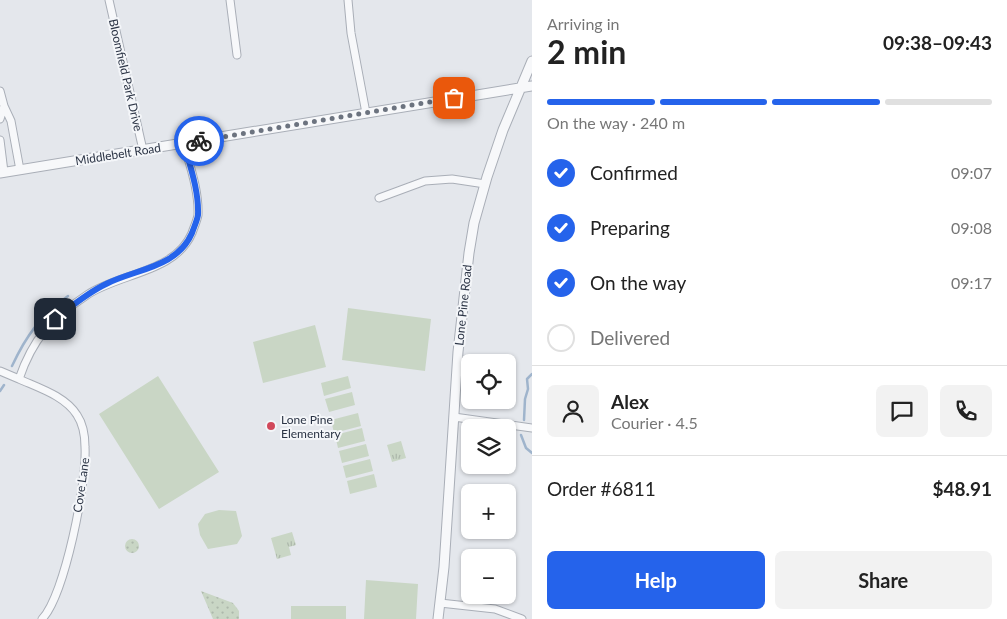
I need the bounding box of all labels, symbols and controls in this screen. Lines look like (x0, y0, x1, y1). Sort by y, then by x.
text: Arriving in (547, 14, 620, 33)
street label: Bloomfield Park Drive (106, 17, 146, 133)
text: 09:38–09:43 (883, 31, 992, 54)
text: 2 min (547, 32, 626, 71)
pin (433, 77, 475, 119)
icon: bag (440, 84, 468, 112)
text: On the way · 240 m (547, 113, 685, 132)
courier (174, 116, 224, 166)
icon: bike (185, 127, 213, 155)
street label: Middlebelt Road (74, 140, 162, 168)
icon: check (547, 159, 575, 187)
text: Confirmed (590, 161, 678, 184)
text: 09:07 (951, 163, 992, 182)
icon: check (547, 214, 575, 242)
text: Preparing (590, 216, 670, 239)
text: 09:08 (951, 218, 992, 237)
street label: Lone Pine Road (451, 264, 475, 346)
icon: check (547, 269, 575, 297)
text: On the way (590, 271, 686, 294)
text: 09:17 (951, 273, 992, 292)
pin (34, 298, 76, 340)
icon: home (41, 305, 69, 333)
text: Delivered (590, 326, 670, 349)
map controls (461, 354, 516, 604)
button: locate (461, 354, 516, 409)
button: person (547, 385, 599, 437)
button: chat (876, 385, 928, 437)
button: phone (940, 385, 992, 437)
text: Alex (611, 390, 649, 413)
place label: Lone Pine Elementary (281, 412, 341, 441)
text: Courier · 4.5 (611, 413, 698, 432)
button: layers (461, 419, 516, 474)
marker: Lone Pine Elementary (265, 420, 277, 432)
street label: Cove Lane (70, 457, 92, 513)
text: Order #6811 (547, 477, 656, 500)
text: $48.91 (932, 477, 992, 500)
button: + (461, 484, 516, 539)
button: − (461, 549, 516, 604)
button: Help (547, 551, 765, 609)
button: Share (775, 551, 992, 609)

